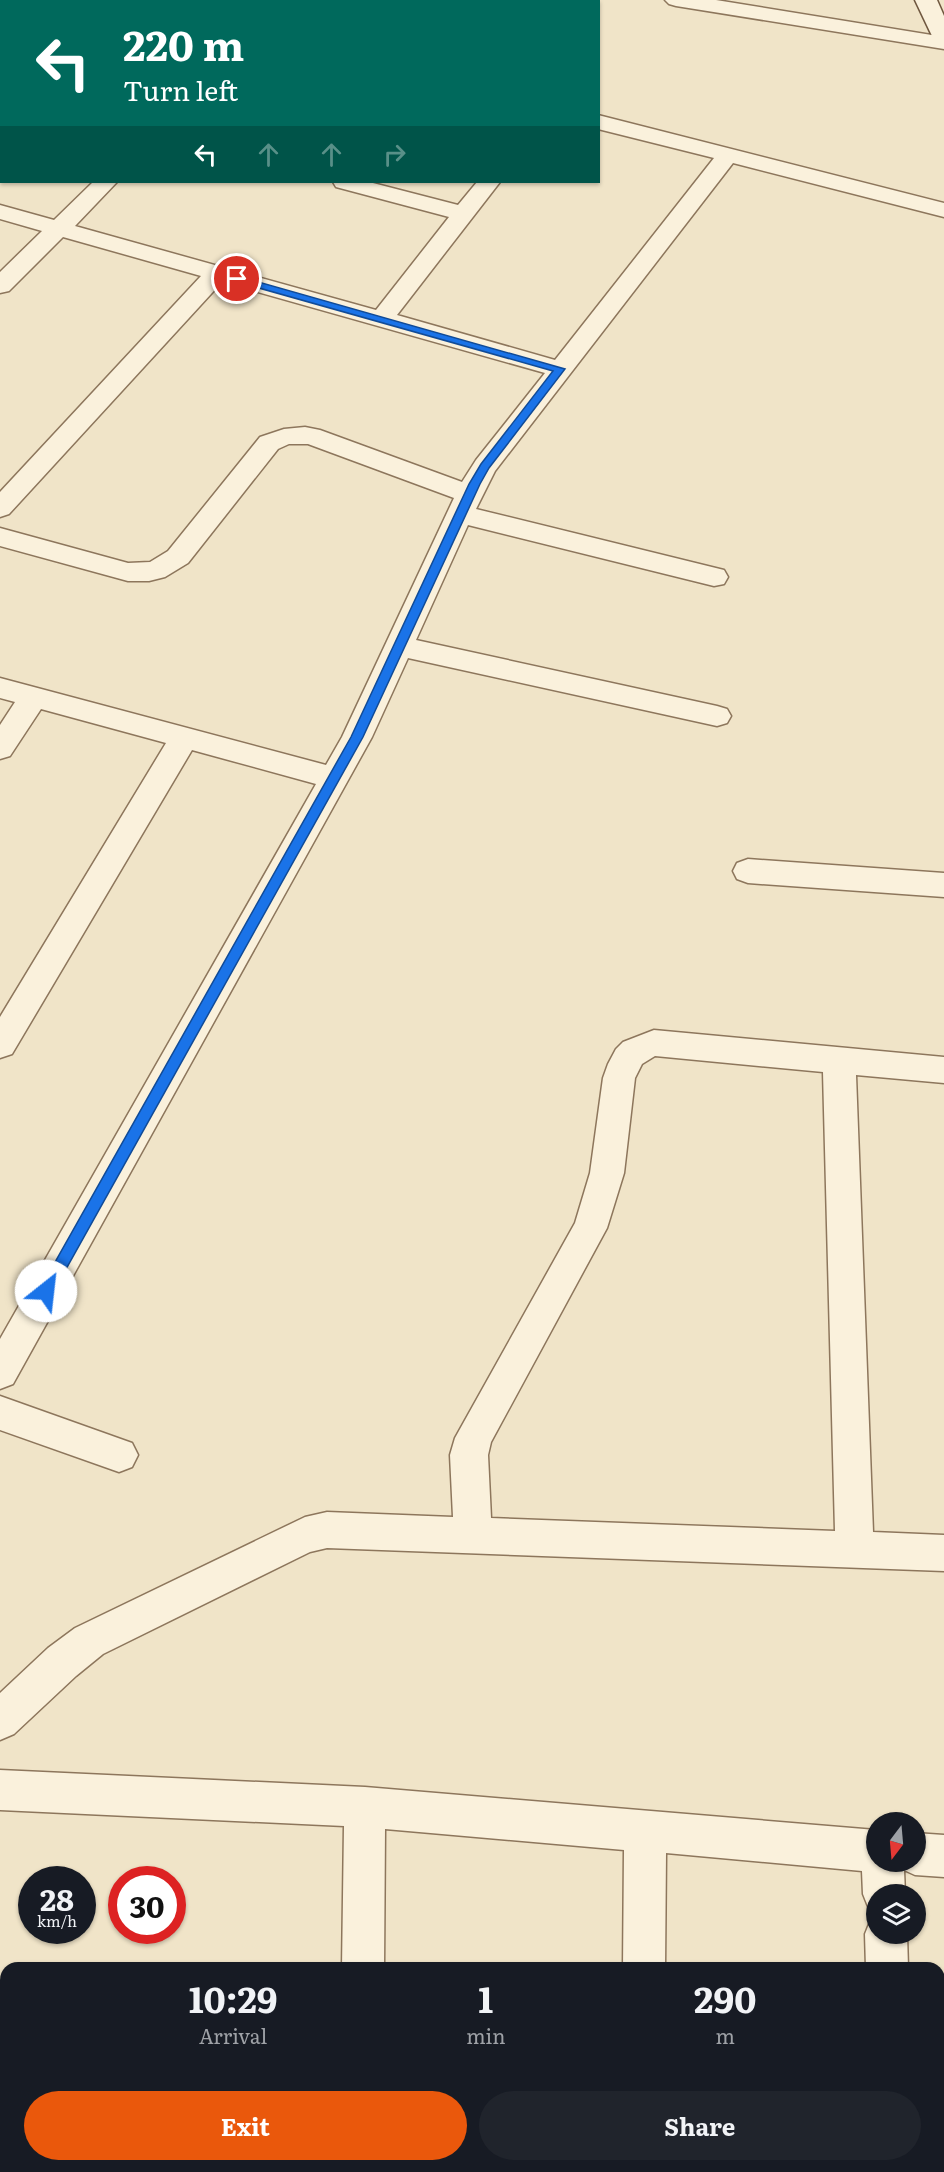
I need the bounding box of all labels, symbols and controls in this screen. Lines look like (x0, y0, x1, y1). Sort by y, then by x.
text: 220 m (123, 12, 244, 74)
icon: left (24, 24, 102, 102)
text: Turn left (123, 69, 238, 109)
icon: left (189, 138, 222, 171)
icon: ahead (252, 138, 285, 171)
icon: ahead (315, 138, 348, 171)
icon: right (378, 138, 411, 171)
pin (211, 253, 262, 304)
icon: arrive (220, 262, 253, 295)
position arrow (14, 1259, 78, 1323)
north arrow (866, 1812, 926, 1872)
map controls (866, 1812, 926, 1944)
speed limit sign: 30 (108, 1866, 186, 1944)
text: 28 (40, 1876, 74, 1920)
button: layers (866, 1884, 926, 1944)
text: km/h (37, 1909, 77, 1932)
text: 10:29 (189, 1971, 277, 2024)
text: 1 (478, 1971, 493, 2024)
text: 290 (694, 1971, 756, 2024)
text: Arrival (199, 2020, 267, 2050)
text: min (466, 2020, 505, 2050)
text: m (716, 2020, 735, 2050)
button: Exit (24, 2091, 467, 2160)
button: Share (479, 2091, 921, 2160)

